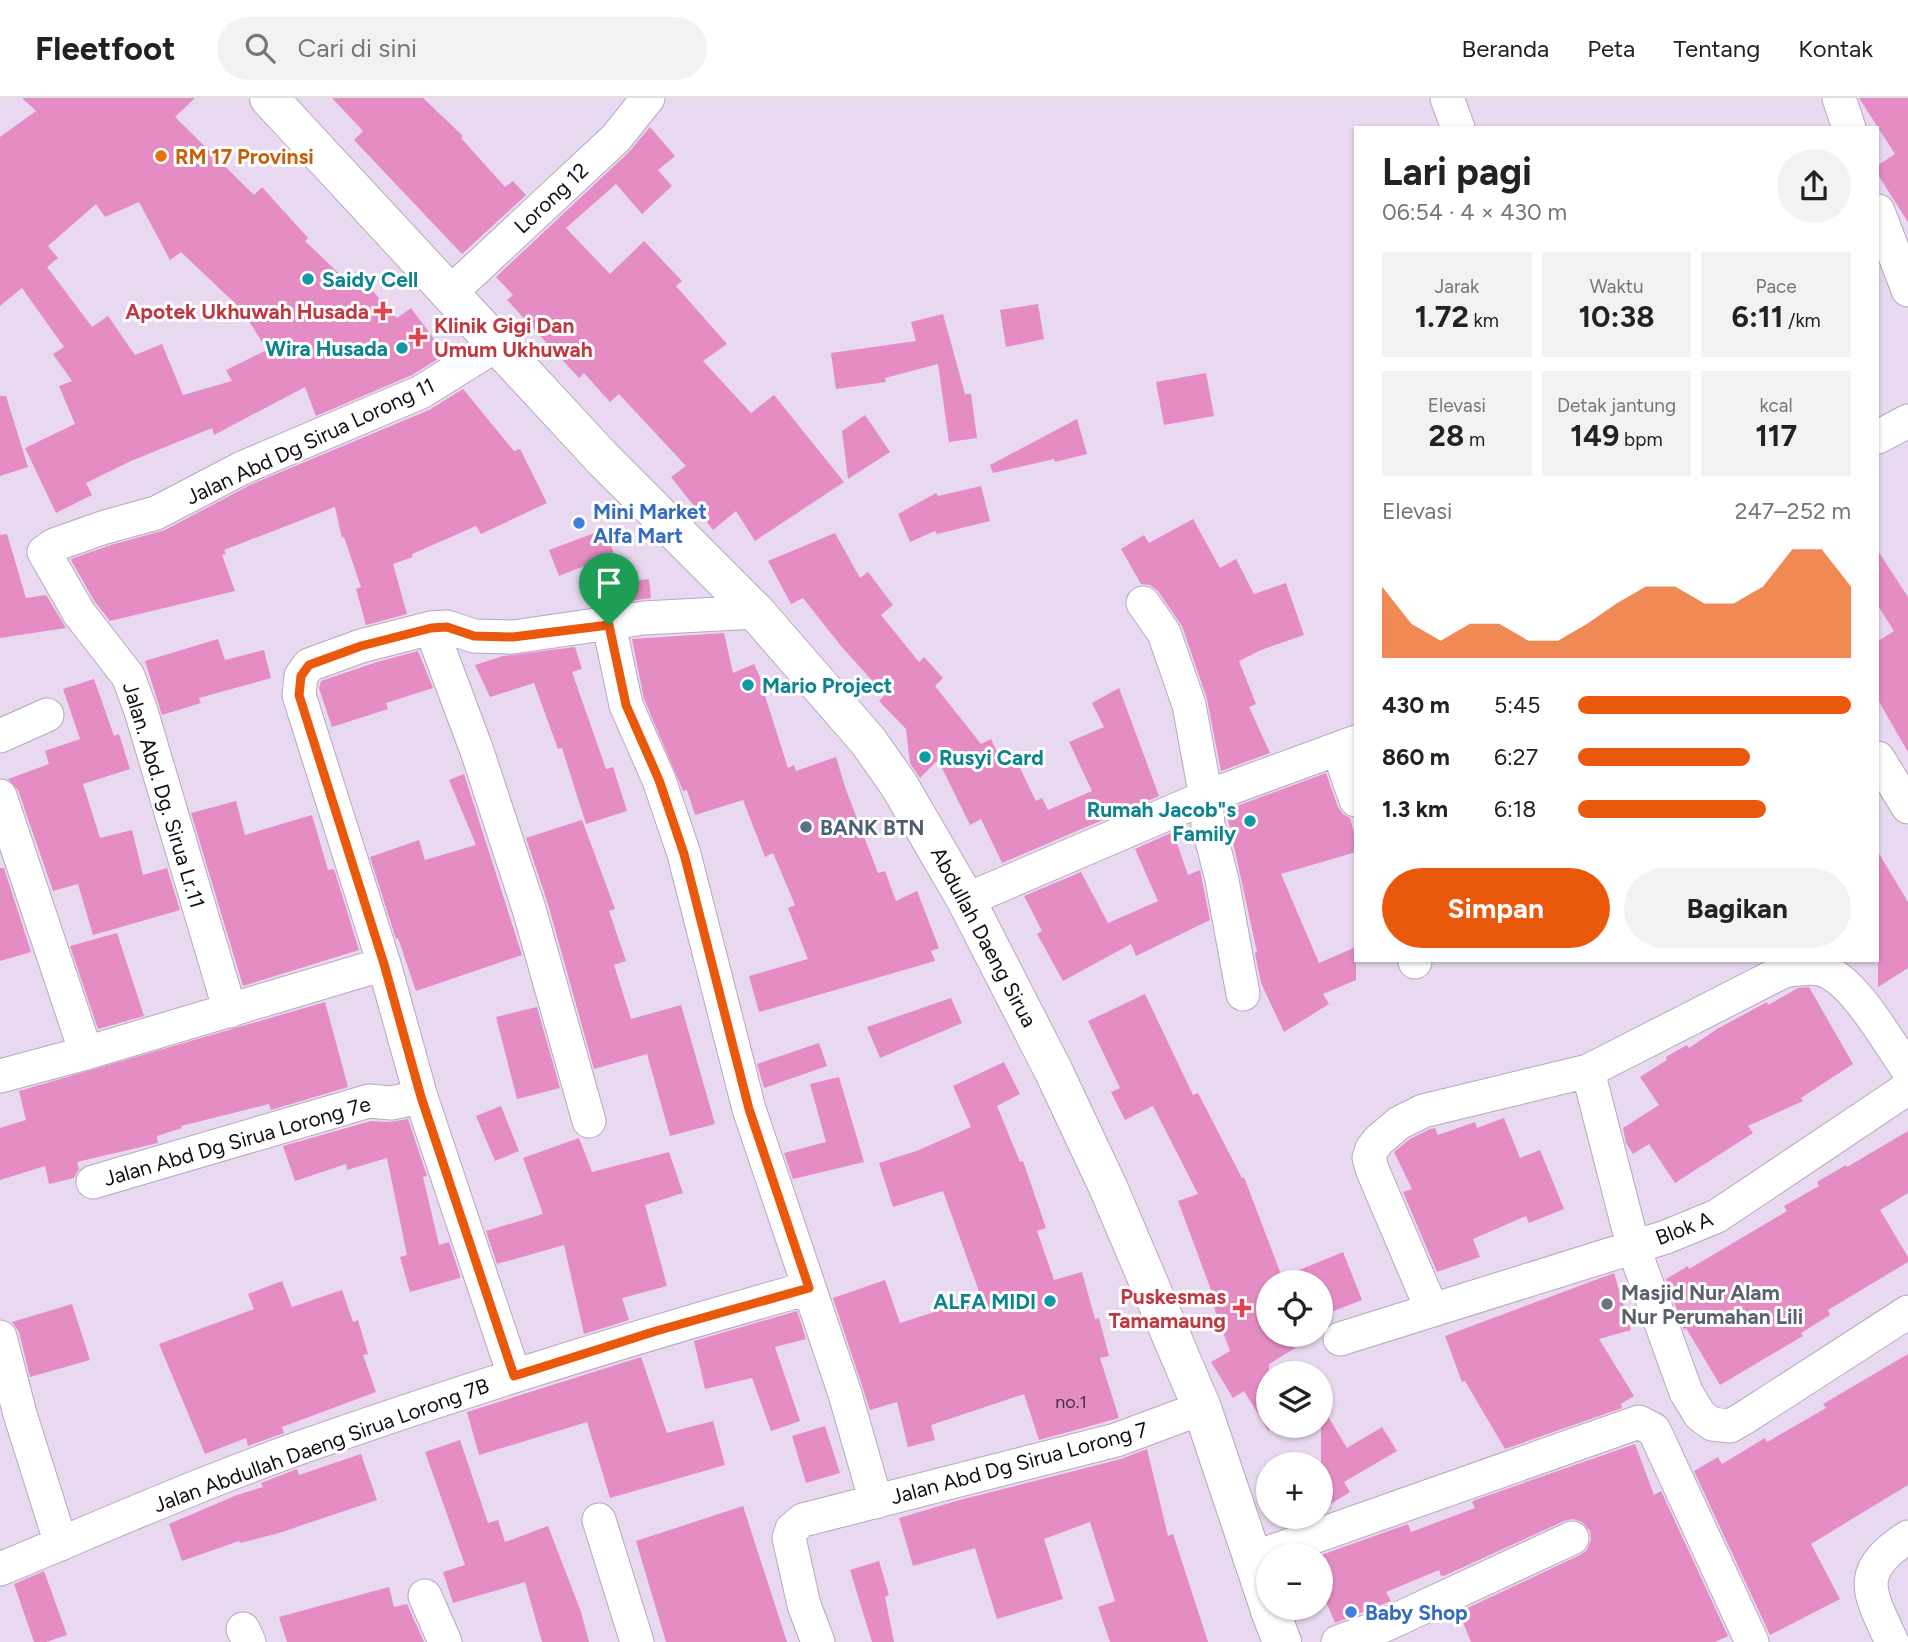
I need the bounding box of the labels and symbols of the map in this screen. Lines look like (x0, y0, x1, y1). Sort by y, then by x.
place label: RM 17 Provinsi (175, 144, 314, 169)
marker: RM 17 Provinsi (153, 148, 169, 164)
street label: Lorong 12 (509, 157, 593, 239)
place label: Saidy Cell (322, 267, 418, 292)
marker: Saidy Cell (300, 271, 316, 287)
place label: Apotek Ukhuwah Husada (125, 299, 369, 324)
marker: Apotek Ukhuwah Husada (375, 303, 391, 319)
place label: Klinik Gigi Dan Umum Ukhuwah (434, 313, 593, 362)
marker: Klinik Gigi Dan Umum Ukhuwah (408, 327, 428, 347)
place label: Wira Husada (265, 336, 388, 361)
marker: Wira Husada (394, 340, 410, 356)
street label: Jalan Abd Dg Sirua Lorong 11 (182, 372, 438, 510)
place label: Mini Market Alfa Mart (593, 499, 707, 548)
marker: Mini Market Alfa Mart (571, 515, 587, 531)
pin (579, 553, 639, 625)
place label: Mario Project (762, 673, 892, 698)
marker: Mario Project (740, 677, 756, 693)
street label: Jalan. Abd. Dg. Sirua Lr.11 (118, 679, 210, 911)
place label: Rusyi Card (939, 745, 1044, 770)
marker: Rusyi Card (917, 749, 933, 765)
place label: Rumah Jacob"s Family (1087, 797, 1237, 846)
marker: Rumah Jacob"s Family (1242, 813, 1258, 829)
place label: BANK BTN (820, 815, 924, 840)
marker: BANK BTN (798, 819, 814, 835)
street label: Abdullah Daeng Sirua (926, 843, 1042, 1031)
street label: Jalan Abd Dg Sirua Lorong 7e (101, 1091, 373, 1191)
street label: Blok A (1652, 1206, 1716, 1250)
place label: Masjid Nur Alam Nur Perumahan Lili (1621, 1280, 1803, 1329)
place label: Puskesmas Tamamaung (1108, 1284, 1226, 1333)
place label: ALFA MIDI (933, 1289, 1036, 1314)
marker: ALFA MIDI (1042, 1293, 1058, 1309)
marker: Masjid Nur Alam Nur Perumahan Lili (1599, 1296, 1615, 1312)
marker: Puskesmas Tamamaung (1232, 1298, 1252, 1318)
street label: Jalan Abdullah Daeng Sirua Lorong 7B (150, 1373, 492, 1517)
house number: no.1 (1055, 1391, 1087, 1413)
street label: Jalan Abd Dg Sirua Lorong 7 (888, 1417, 1150, 1509)
place label: Baby Shop (1365, 1600, 1468, 1625)
marker: Baby Shop (1343, 1604, 1359, 1620)

